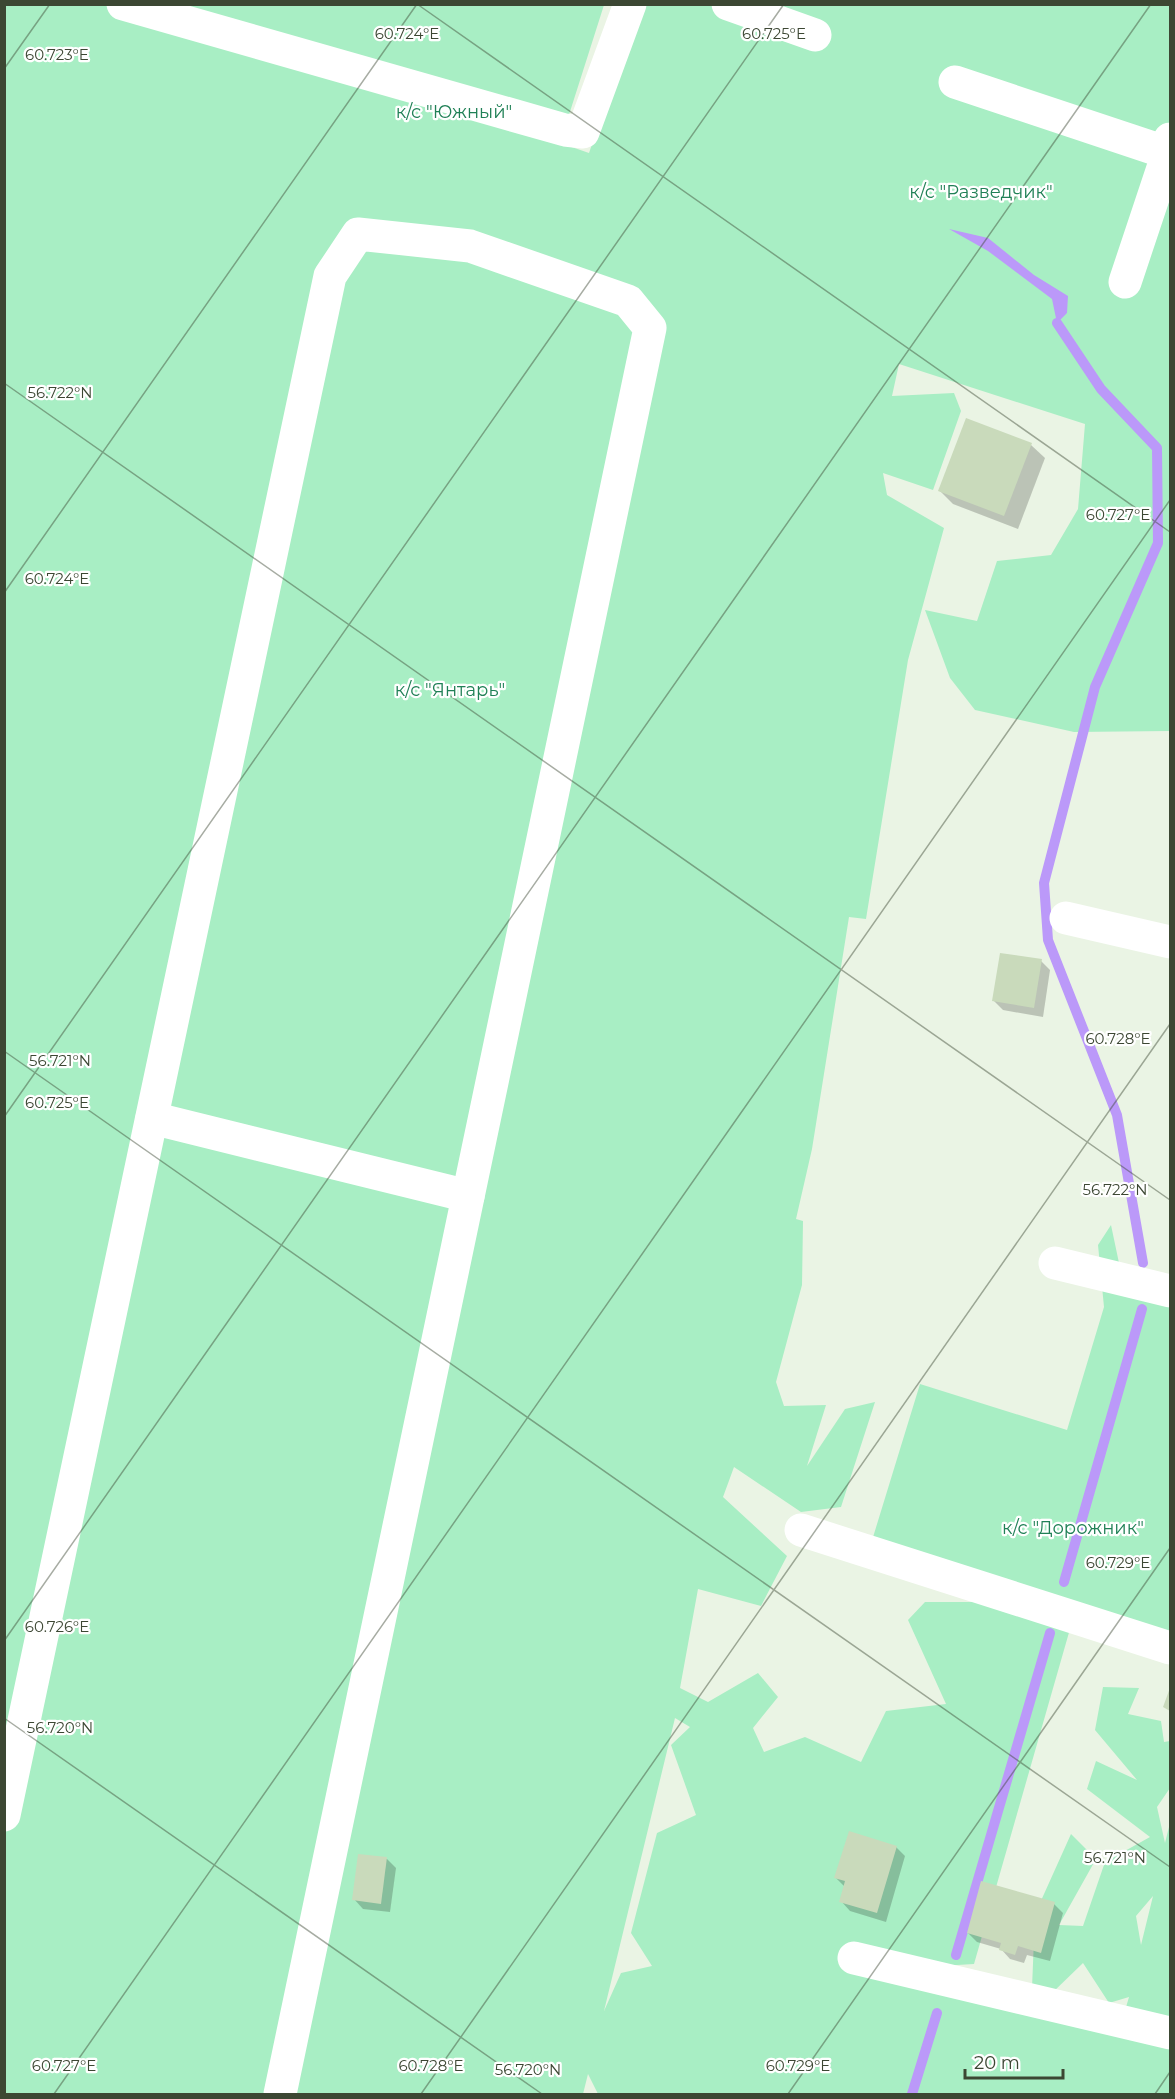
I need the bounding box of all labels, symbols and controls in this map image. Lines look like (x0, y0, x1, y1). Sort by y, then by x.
text: 60.724°E (375, 24, 439, 43)
text: 60.725°E (742, 24, 806, 43)
text: 60.723°E (25, 45, 89, 64)
park label: к/с "Южный" (396, 101, 512, 123)
park label: к/с "Разведчик" (909, 181, 1053, 203)
text: 56.722°N (27, 383, 93, 402)
text: 60.727°E (1086, 505, 1150, 524)
text: 60.724°E (25, 569, 89, 588)
park label: к/с "Янтарь" (395, 679, 505, 701)
text: 60.728°E (1085, 1029, 1151, 1048)
text: 56.721°N (29, 1051, 91, 1070)
text: 60.725°E (25, 1093, 89, 1112)
text: 56.722°N (1082, 1180, 1148, 1199)
park label: к/с "Дорожник" (1002, 1517, 1144, 1539)
text: 60.729°E (1086, 1553, 1150, 1572)
text: 60.726°E (25, 1617, 89, 1636)
text: 56.720°N (27, 1718, 93, 1737)
text: 56.721°N (1084, 1848, 1146, 1867)
scale bar (965, 2042, 1062, 2080)
text: 20 m (974, 2052, 1020, 2074)
text: 60.727°E (32, 2056, 96, 2075)
text: 60.728°E (398, 2056, 464, 2075)
text: 60.729°E (766, 2056, 830, 2075)
text: 56.720°N (495, 2060, 561, 2079)

